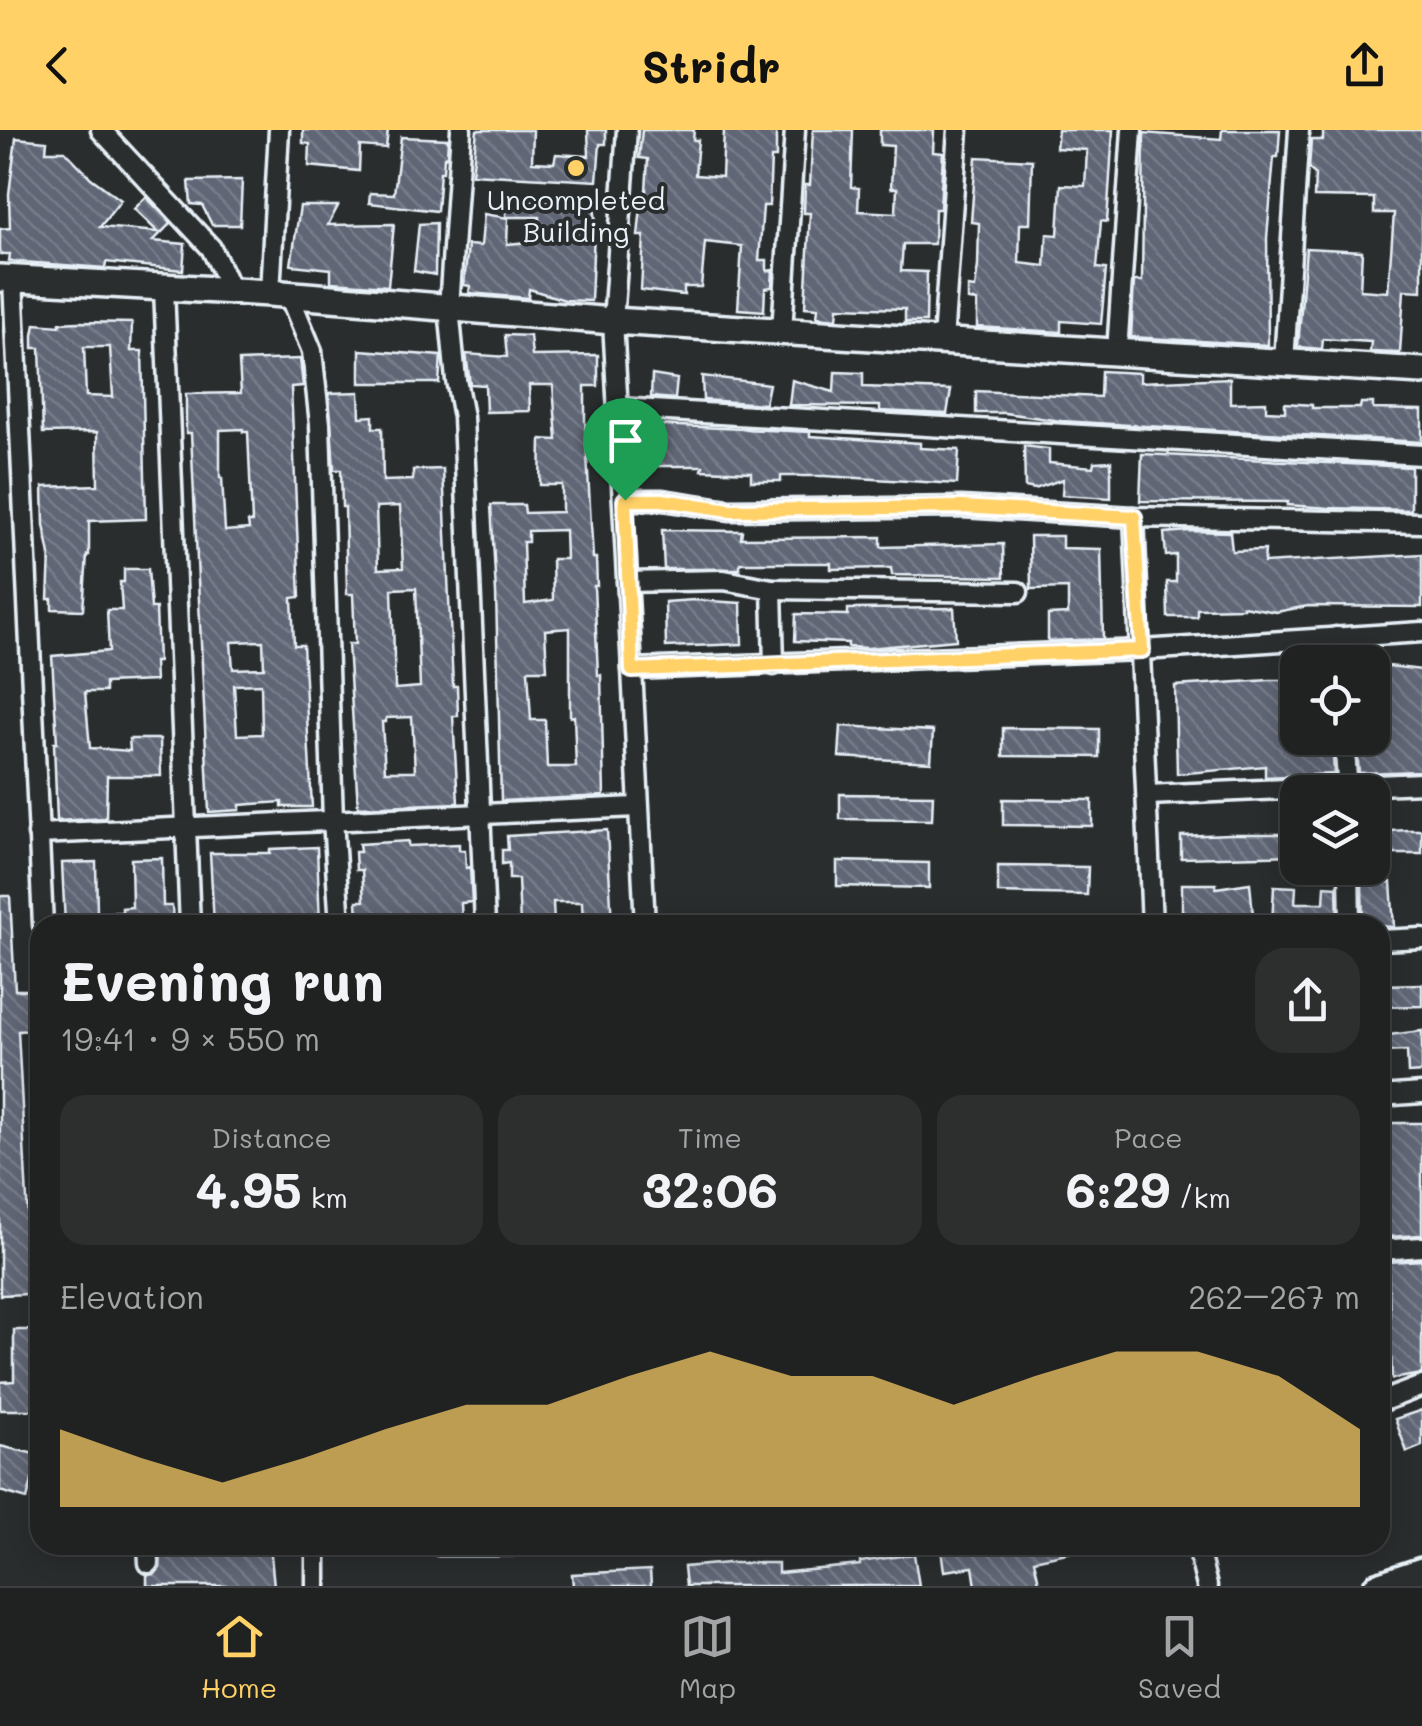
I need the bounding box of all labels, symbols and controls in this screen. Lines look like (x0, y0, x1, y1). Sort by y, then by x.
text: Stridr (642, 36, 780, 94)
icon: back (30, 38, 85, 93)
icon: share (1337, 38, 1392, 93)
marker: Uncompleted Building (565, 157, 587, 179)
place label: Uncompleted Building (487, 181, 665, 249)
pin (583, 398, 668, 501)
icon: arrive (598, 413, 653, 468)
map controls (1280, 645, 1390, 885)
button: locate (1280, 645, 1390, 755)
button: layers (1280, 775, 1390, 885)
text: Evening run (60, 943, 384, 1015)
button: share (1255, 948, 1360, 1053)
text: 19:41 · 9 × 550 m (60, 1017, 320, 1059)
text: Distance (211, 1119, 332, 1155)
text: Time (678, 1119, 742, 1155)
text: Pace (1114, 1119, 1183, 1155)
text: 4.95 (195, 1155, 302, 1221)
text: 32:06 (642, 1155, 778, 1221)
text: 6:29 (1066, 1155, 1170, 1221)
text: km (302, 1179, 348, 1215)
text: /km (1170, 1179, 1231, 1215)
text: Elevation (60, 1275, 204, 1317)
text: 262–267 m (1188, 1275, 1360, 1317)
tab: Home (201, 1609, 277, 1705)
tab: Map (679, 1609, 736, 1705)
tab: Saved (1138, 1609, 1221, 1705)

